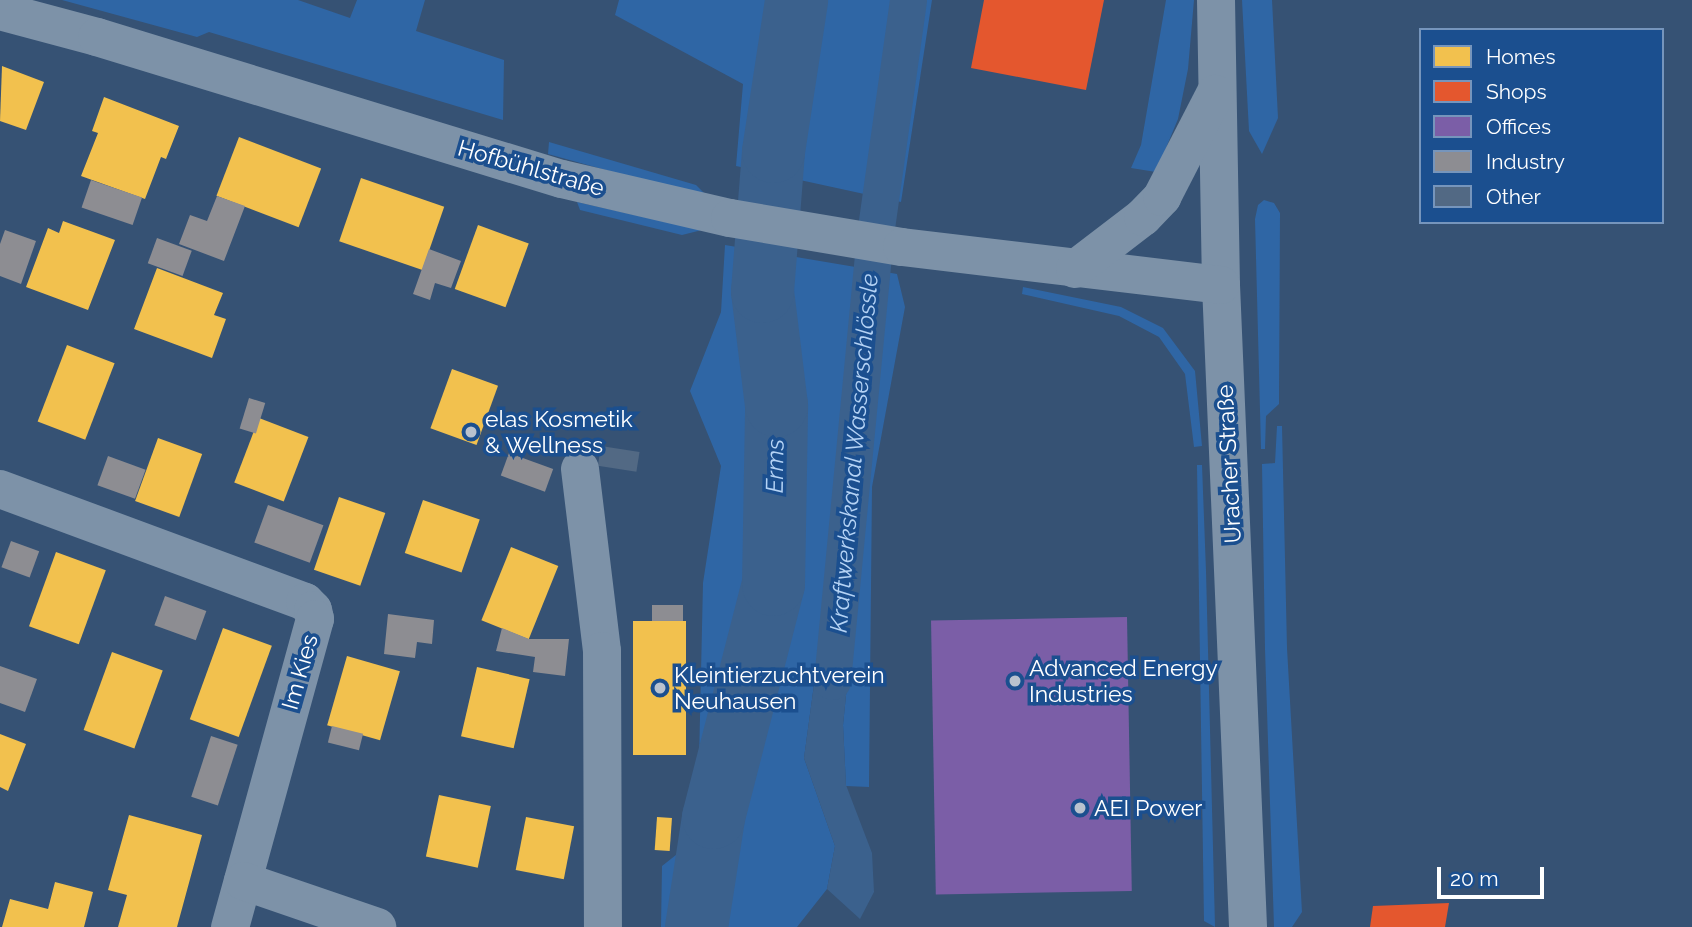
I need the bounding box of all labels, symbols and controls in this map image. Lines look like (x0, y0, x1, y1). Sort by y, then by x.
legend (1419, 28, 1664, 224)
text: Homes (1486, 44, 1556, 69)
text: Shops (1486, 79, 1547, 104)
text: Offices (1486, 114, 1551, 139)
street label: Hofbühlstraße (455, 134, 607, 202)
text: Industry (1486, 149, 1565, 174)
text: Other (1486, 184, 1541, 209)
water label: Kraftwerkskanal Wasserschlössle (824, 271, 884, 635)
street label: Uracher Straße (1211, 384, 1247, 544)
place label: elas Kosmetik & Wellness (485, 405, 633, 459)
marker: elas Kosmetik & Wellness (463, 424, 479, 440)
water label: Erms (760, 439, 790, 493)
street label: Im Kies (276, 631, 324, 713)
place label: Advanced Energy Industries (1029, 654, 1218, 708)
place label: Kleintierzuchtverein Neuhausen (674, 661, 885, 715)
marker: Advanced Energy Industries (1007, 673, 1023, 689)
marker: Kleintierzuchtverein Neuhausen (652, 680, 668, 696)
place label: AEI Power (1094, 794, 1202, 822)
marker: AEI Power (1072, 800, 1088, 816)
scale bar (1440, 853, 1547, 897)
text: 20 m (1450, 866, 1498, 891)

